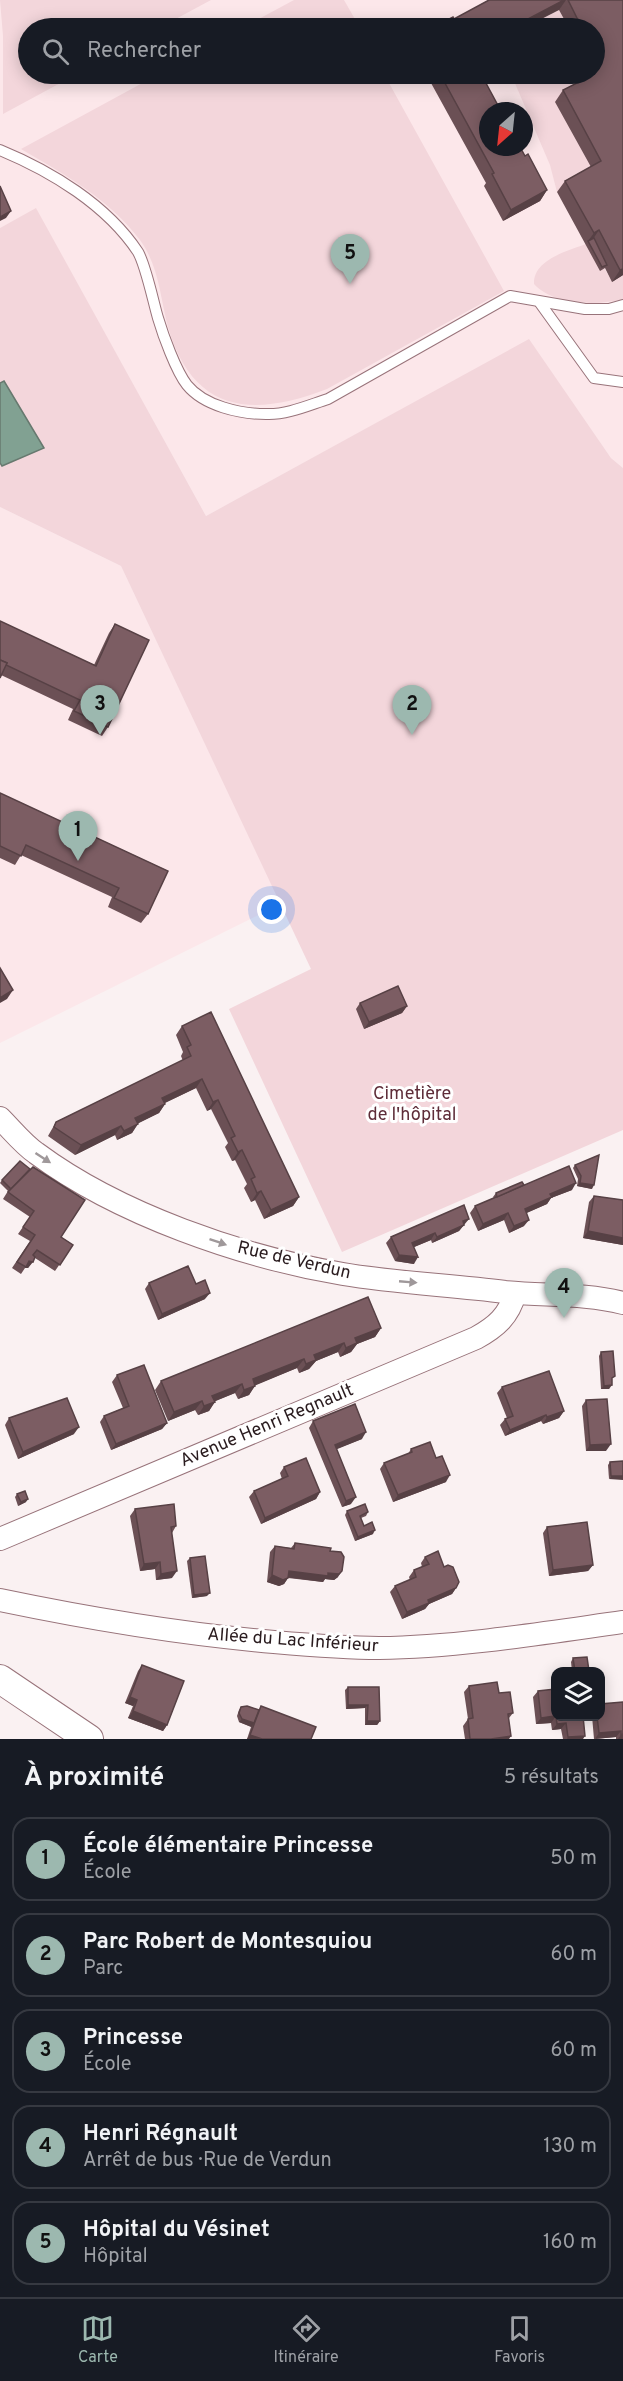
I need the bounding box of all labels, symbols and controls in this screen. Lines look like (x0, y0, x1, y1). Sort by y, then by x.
search box (18, 18, 605, 84)
icon: search (39, 35, 72, 68)
text: Rechercher (87, 38, 201, 65)
north arrow (479, 102, 533, 156)
pin: 5 (330, 234, 370, 284)
pin: 3 (80, 686, 120, 735)
pin: 2 (392, 686, 432, 735)
pin: 1 (58, 812, 98, 861)
your location (257, 895, 286, 924)
park label: Cimetière de l'hôpital (368, 1083, 456, 1127)
one-way arrow (35, 1152, 51, 1163)
one-way arrow (209, 1237, 227, 1247)
street label: Rue de Verdun (235, 1237, 353, 1285)
pin: 4 (544, 1268, 584, 1318)
one-way arrow (399, 1277, 418, 1286)
street label: Avenue Henri Regnault (177, 1379, 357, 1473)
street label: Allée du Lac Inférieur (207, 1624, 379, 1658)
map controls (551, 1667, 605, 1721)
button: layers (551, 1667, 605, 1721)
text: À proximité (24, 1762, 164, 1795)
text: 5 résultats (504, 1765, 599, 1791)
text: École élémentaire Princesse (83, 1833, 373, 1860)
text: 1 (42, 1846, 50, 1872)
text: 50 m (550, 1846, 597, 1872)
text: École (83, 1860, 132, 1886)
text: Parc Robert de Montesquiou (83, 1929, 372, 1956)
text: 2 (39, 1942, 52, 1968)
text: 60 m (551, 1942, 597, 1968)
text: Parc (83, 1956, 123, 1982)
text: Princesse (83, 2025, 183, 2052)
text: 3 (40, 2038, 52, 2064)
text: 60 m (551, 2038, 597, 2064)
text: École (83, 2052, 132, 2078)
text: Henri Régnault (83, 2121, 238, 2148)
text: 4 (39, 2134, 52, 2160)
text: 130 m (543, 2134, 597, 2160)
text: Arrêt de bus · Rue de Verdun (83, 2148, 332, 2174)
text: Hôpital du Vésinet (83, 2217, 270, 2244)
text: 5 (39, 2230, 52, 2256)
text: 160 m (543, 2230, 597, 2256)
text: Hôpital (83, 2244, 148, 2270)
tab: Carte (78, 2312, 118, 2368)
tab: Itinéraire (274, 2312, 339, 2368)
tab: Favoris (494, 2312, 545, 2368)

